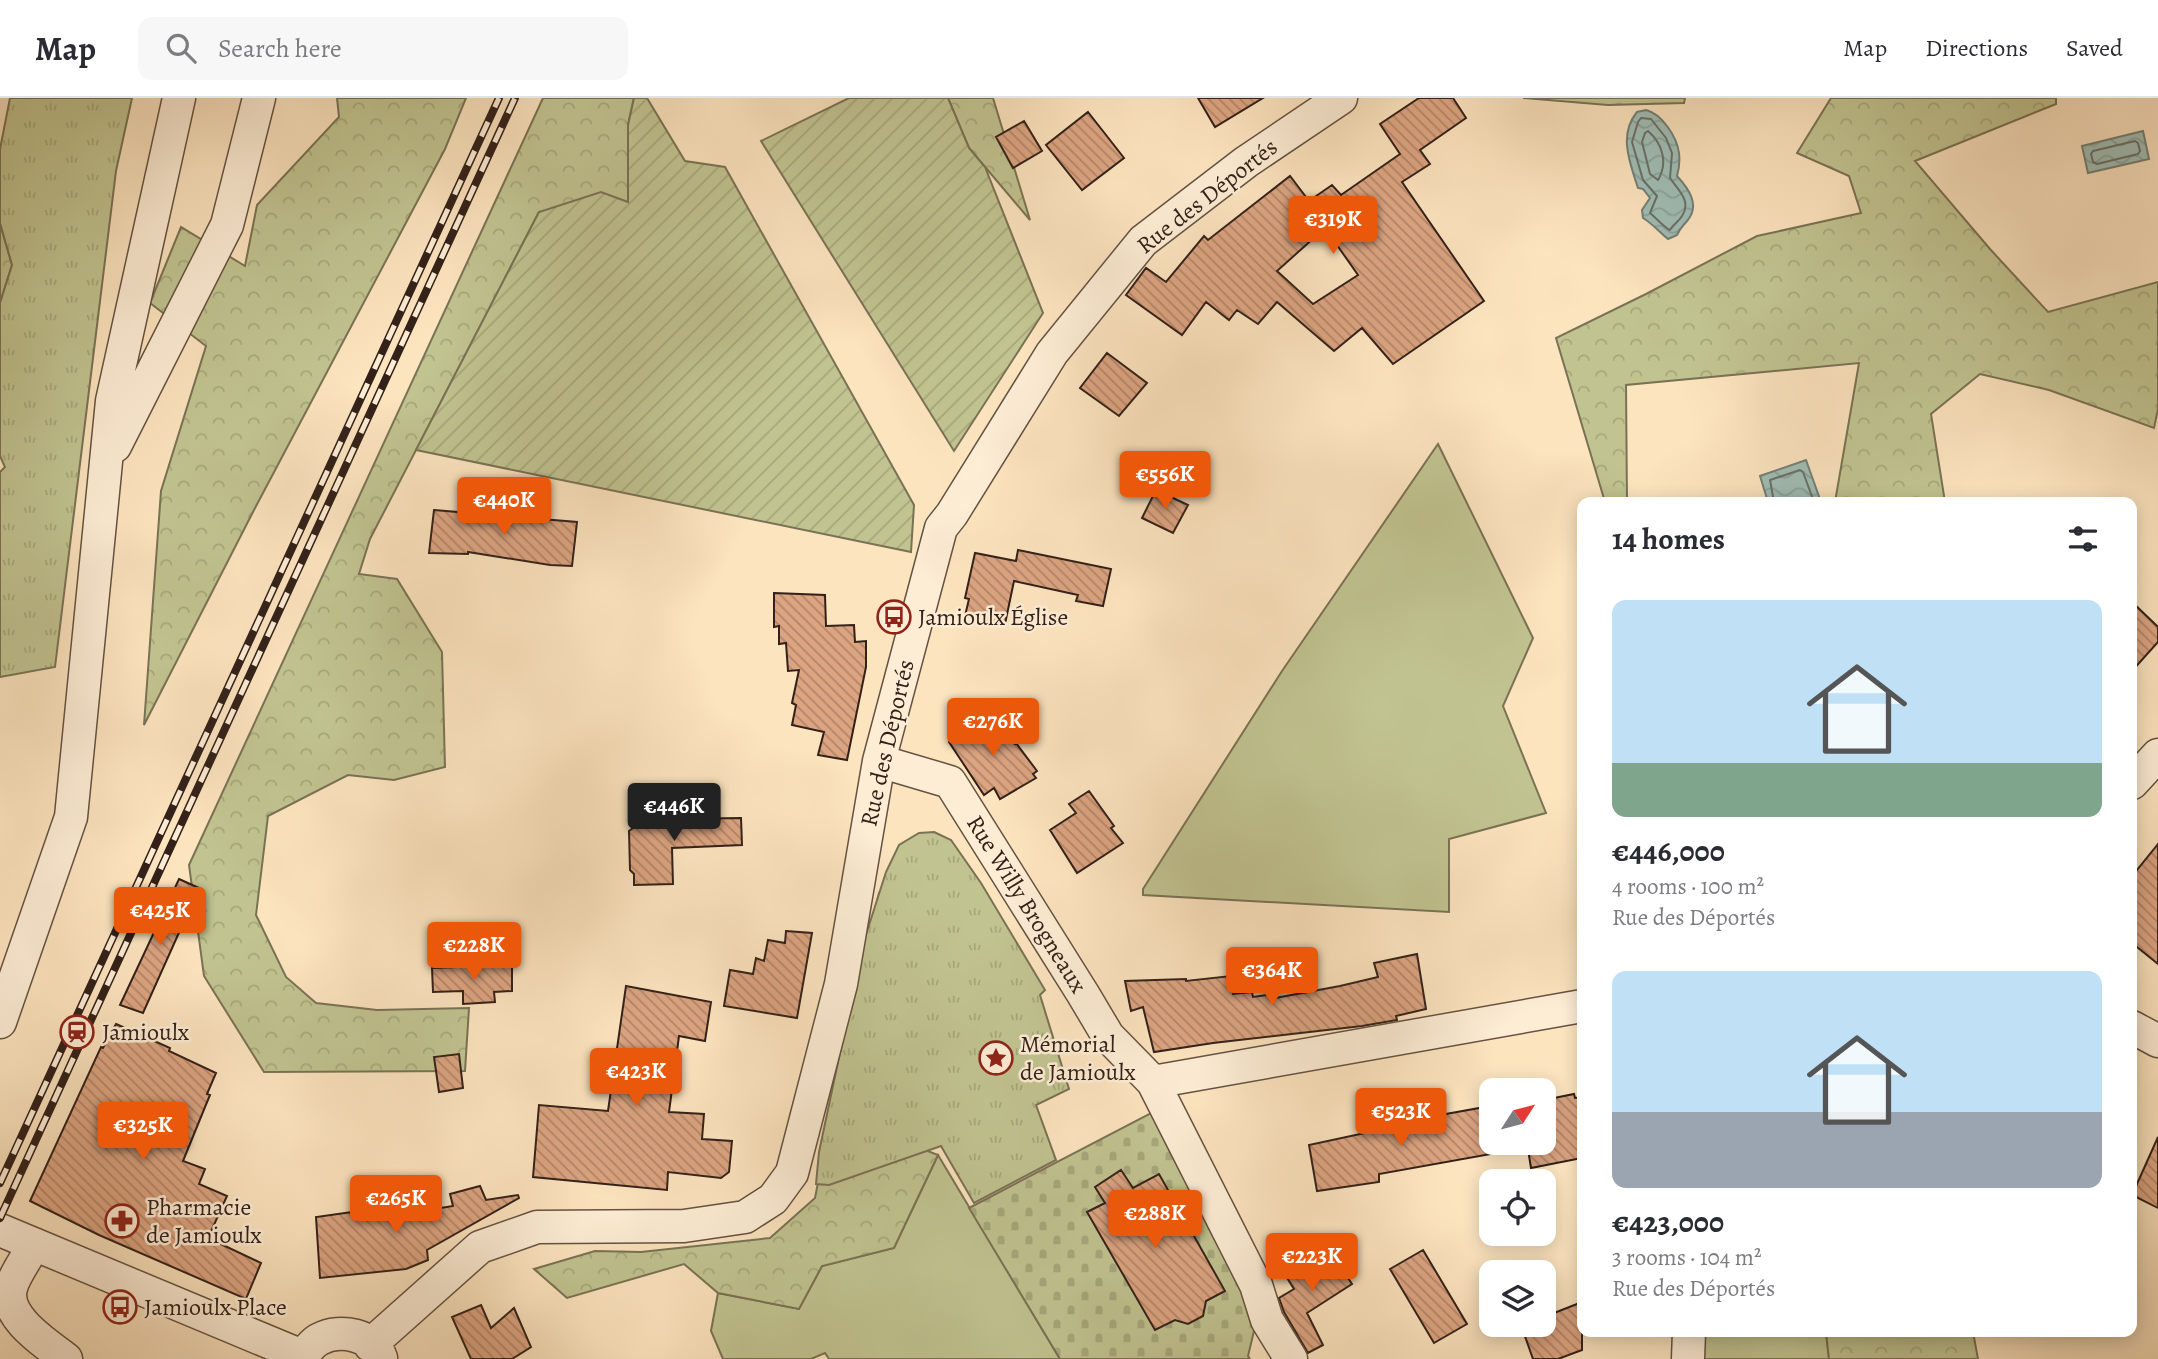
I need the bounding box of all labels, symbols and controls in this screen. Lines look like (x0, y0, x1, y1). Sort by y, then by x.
search box (138, 17, 628, 80)
text: Map (35, 26, 96, 71)
icon: search (162, 29, 200, 67)
text: Search here (218, 31, 342, 66)
text: Map (1843, 32, 1887, 64)
text: Directions (1925, 32, 2028, 64)
text: Saved (2066, 32, 2123, 64)
street label: Rue des Déportés (1130, 131, 1284, 261)
pin: €319K (1284, 197, 1382, 256)
text: €319K (1304, 203, 1362, 234)
pin: €556K (1116, 452, 1214, 511)
text: €556K (1136, 458, 1194, 489)
pin: €440K (455, 478, 553, 537)
text: €440K (473, 484, 535, 515)
text: 14 homes (1612, 519, 1725, 559)
icon: filters (2064, 520, 2102, 558)
bus stop icon: Jamioulx Église (875, 598, 913, 636)
place label: Jamioulx Église (918, 601, 1068, 633)
icon: home (1794, 646, 1920, 772)
street label: Rue des Déportés (852, 656, 922, 830)
pin: €276K (944, 698, 1042, 758)
text: €276K (963, 705, 1023, 736)
pin: €446K (625, 784, 723, 843)
text: €446K (644, 790, 704, 821)
street label: Rue Willy Brogneaux (959, 809, 1095, 1000)
text: €446,000 (1612, 831, 1725, 871)
text: 4 rooms · 100 m² (1612, 871, 1764, 902)
pin: €425K (111, 888, 209, 947)
text: €425K (130, 894, 190, 925)
text: Rue des Déportés (1612, 902, 1775, 933)
pin: €228K (425, 922, 523, 982)
text: €228K (443, 929, 505, 960)
pin: €364K (1223, 948, 1321, 1007)
text: €364K (1242, 954, 1302, 985)
station icon: Jamioulx (58, 1013, 96, 1051)
place label: Jamioulx (102, 1016, 190, 1048)
icon: home (1794, 1017, 1920, 1143)
place label: Mémorial de Jamioulx (1020, 1028, 1136, 1088)
place icon: Mémorial de Jamioulx (977, 1039, 1015, 1077)
pin: €423K (587, 1048, 685, 1108)
text: €423K (606, 1055, 666, 1086)
north arrow (1479, 1078, 1556, 1155)
map controls (1479, 1078, 1556, 1337)
pin: €523K (1352, 1088, 1450, 1148)
text: €523K (1371, 1095, 1431, 1126)
pin: €325K (94, 1102, 192, 1162)
text: €325K (113, 1109, 173, 1140)
button: locate (1479, 1169, 1556, 1246)
pin: €265K (347, 1176, 445, 1235)
text: €265K (366, 1182, 426, 1213)
pin: €288K (1106, 1190, 1204, 1250)
place label: Pharmacie de Jamioulx (146, 1191, 262, 1251)
text: €288K (1124, 1197, 1186, 1228)
pharmacy icon: Pharmacie de Jamioulx (103, 1202, 141, 1240)
text: €423,000 (1612, 1202, 1724, 1242)
pin: €223K (1263, 1234, 1361, 1293)
text: €223K (1282, 1240, 1342, 1271)
text: 3 rooms · 104 m² (1612, 1242, 1761, 1273)
button: layers (1479, 1260, 1556, 1337)
text: Rue des Déportés (1612, 1273, 1775, 1304)
bus stop icon: Jamioulx Place (101, 1288, 139, 1326)
place label: Jamioulx Place (144, 1291, 287, 1323)

